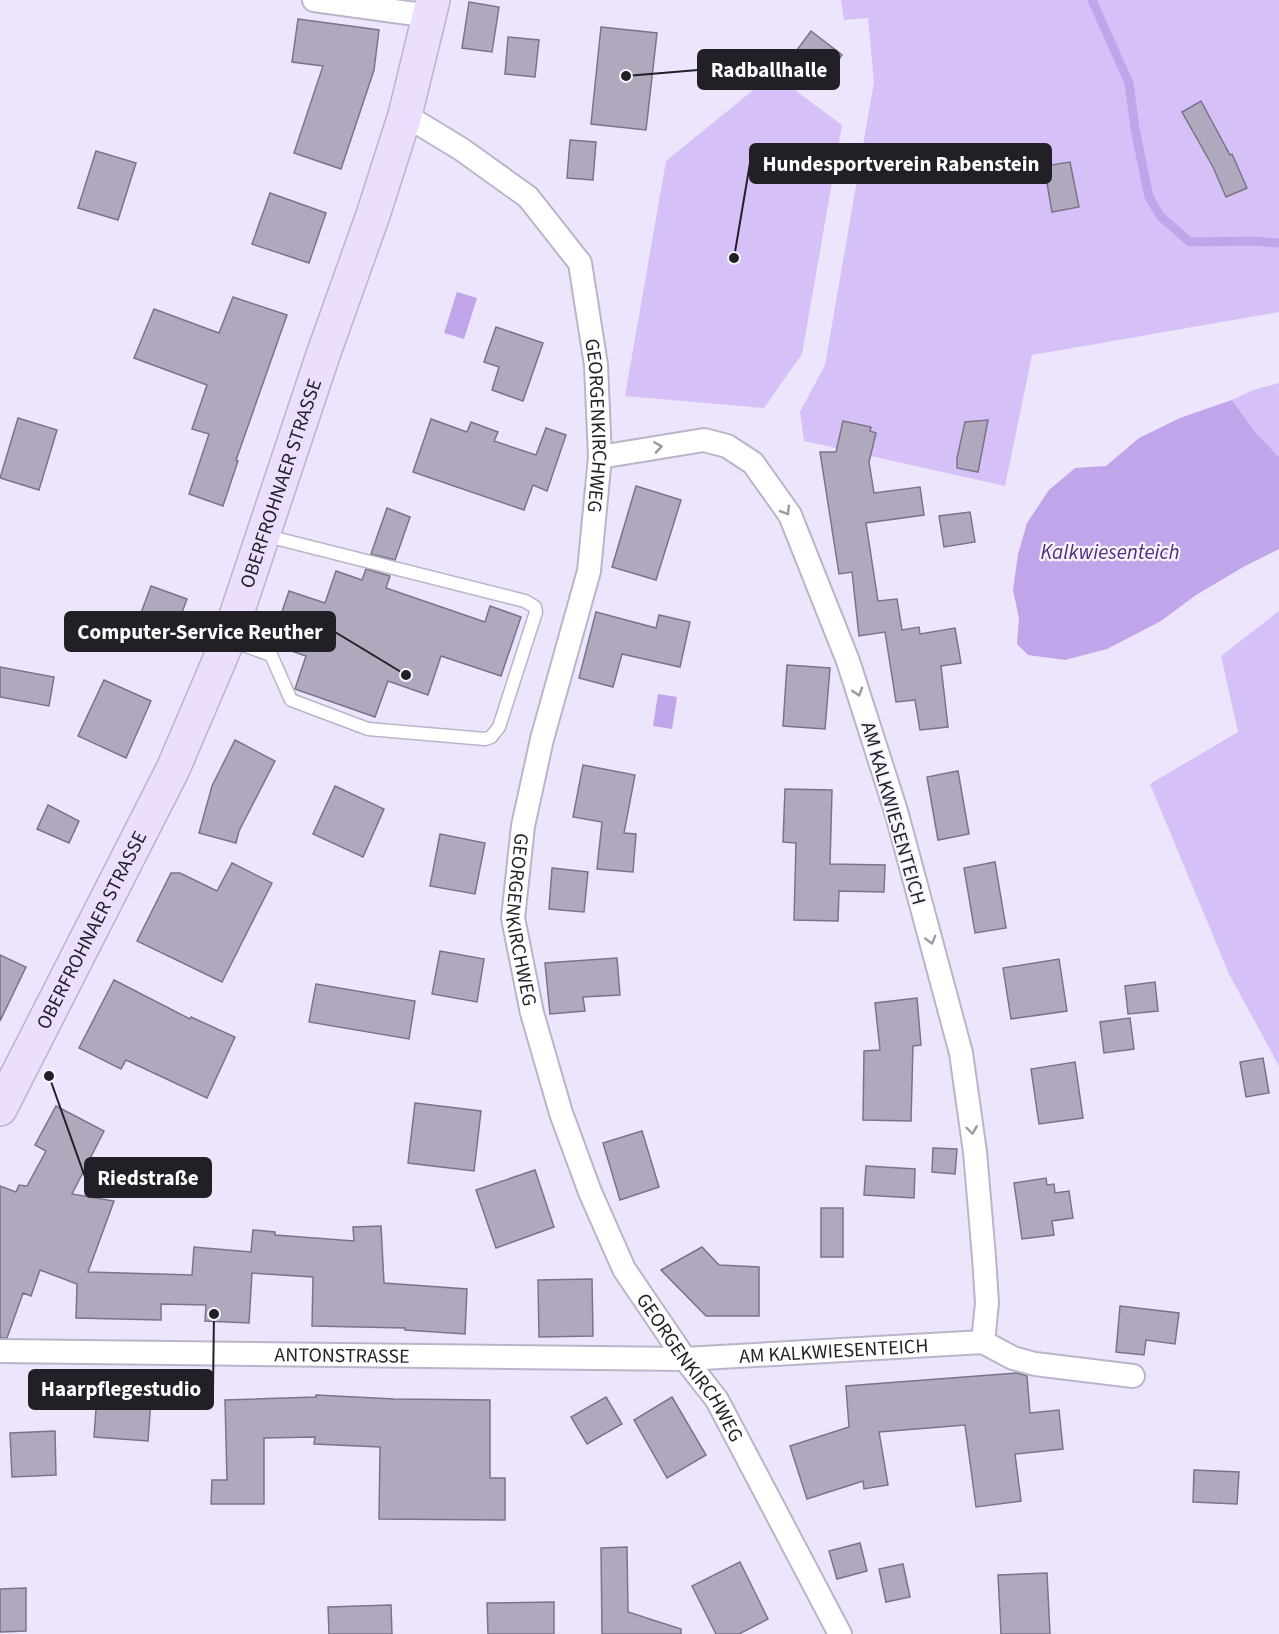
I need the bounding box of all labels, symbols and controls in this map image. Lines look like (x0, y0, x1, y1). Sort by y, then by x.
callout: Radballhalle (698, 50, 839, 89)
text: Radballhalle (711, 55, 827, 85)
callout: Hundesportverein Rabenstein (750, 144, 1051, 183)
text: Hundesportverein Rabenstein (762, 149, 1040, 179)
street label: GEORGENKIRCHWEG (577, 337, 613, 514)
street label: OBERFROHNAER STRASSE (233, 375, 329, 592)
one-way arrow (653, 442, 663, 454)
one-way arrow (779, 505, 791, 515)
water label: Kalkwiesenteich (1040, 537, 1180, 567)
callout: Computer-Service Reuther (65, 612, 335, 651)
text: Computer-Service Reuther (77, 617, 323, 647)
one-way arrow (851, 686, 863, 697)
street label: AM KALKWIESENTEICH (853, 718, 933, 908)
street label: OBERFROHNAER STRASSE (30, 826, 154, 1034)
street label: GEORGENKIRCHWEG (498, 832, 543, 1009)
one-way arrow (924, 934, 936, 945)
one-way arrow (965, 1125, 977, 1135)
callout: Riedstraße (85, 1158, 211, 1197)
text: Riedstraße (97, 1163, 199, 1193)
street label: GEORGENKIRCHWEG (629, 1288, 750, 1447)
street label: AM KALKWIESENTEICH (738, 1332, 929, 1371)
street label: ANTONSTRASSE (274, 1341, 410, 1371)
callout: Haarpflegestudio (29, 1370, 213, 1409)
text: Haarpflegestudio (41, 1374, 201, 1404)

